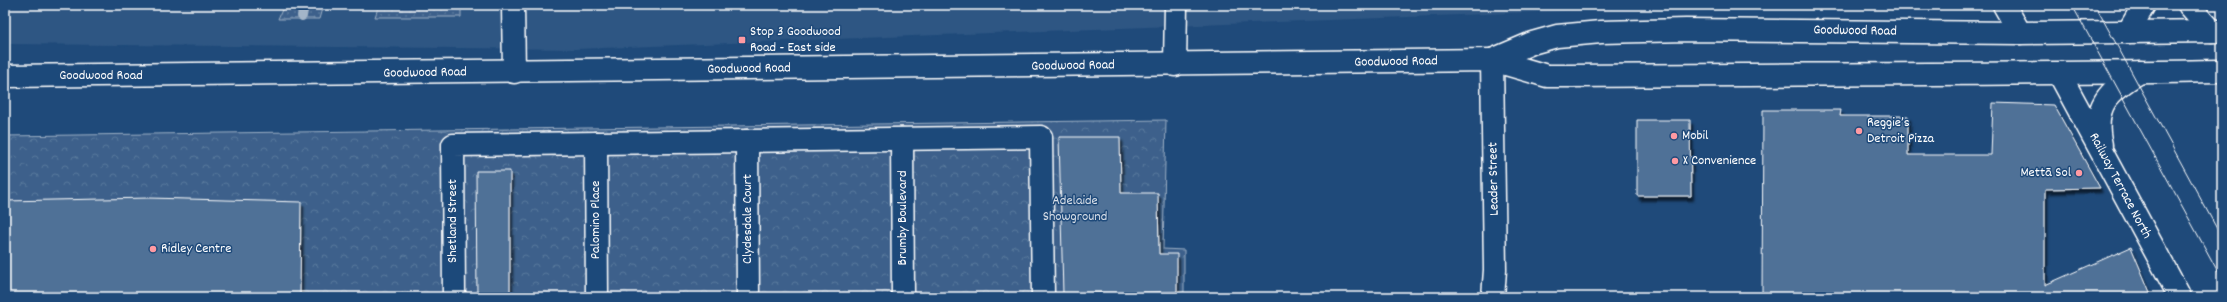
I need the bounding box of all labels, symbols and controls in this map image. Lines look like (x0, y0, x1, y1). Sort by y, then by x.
street label: Goodwood Road (1813, 20, 1897, 42)
place label: Stop 3 Goodwood Road - East side (750, 22, 841, 58)
marker: Stop 3 Goodwood Road - East side (737, 35, 747, 45)
street label: Goodwood Road (1354, 51, 1438, 73)
street label: Goodwood Road (1031, 55, 1115, 77)
street label: Goodwood Road (707, 58, 791, 80)
street label: Goodwood Road (383, 62, 467, 84)
street label: Goodwood Road (59, 66, 143, 86)
place label: Reggie’s Detroit Pizza (1867, 113, 1934, 149)
place label: Mobil (1682, 126, 1709, 146)
marker: Reggie’s Detroit Pizza (1854, 126, 1864, 136)
street label: Railway Terrace North (2084, 129, 2156, 243)
marker: Mobil (1669, 131, 1679, 141)
street label: Leader Street (1483, 142, 1505, 216)
place label: X Convenience (1683, 151, 1756, 171)
marker: X Convenience (1670, 156, 1680, 166)
place label: Mettā Sol (2020, 163, 2072, 183)
marker: Mettā Sol (2074, 168, 2084, 178)
street label: Brumby Boulevard (893, 171, 913, 265)
street label: Clydesdale Court (738, 174, 758, 264)
street label: Shetland Street (443, 179, 463, 263)
street label: Palomino Place (586, 181, 606, 259)
park label: Adelaide Showground (1043, 191, 1107, 227)
place label: Ridley Centre (161, 239, 231, 259)
marker: Ridley Centre (148, 244, 158, 254)

